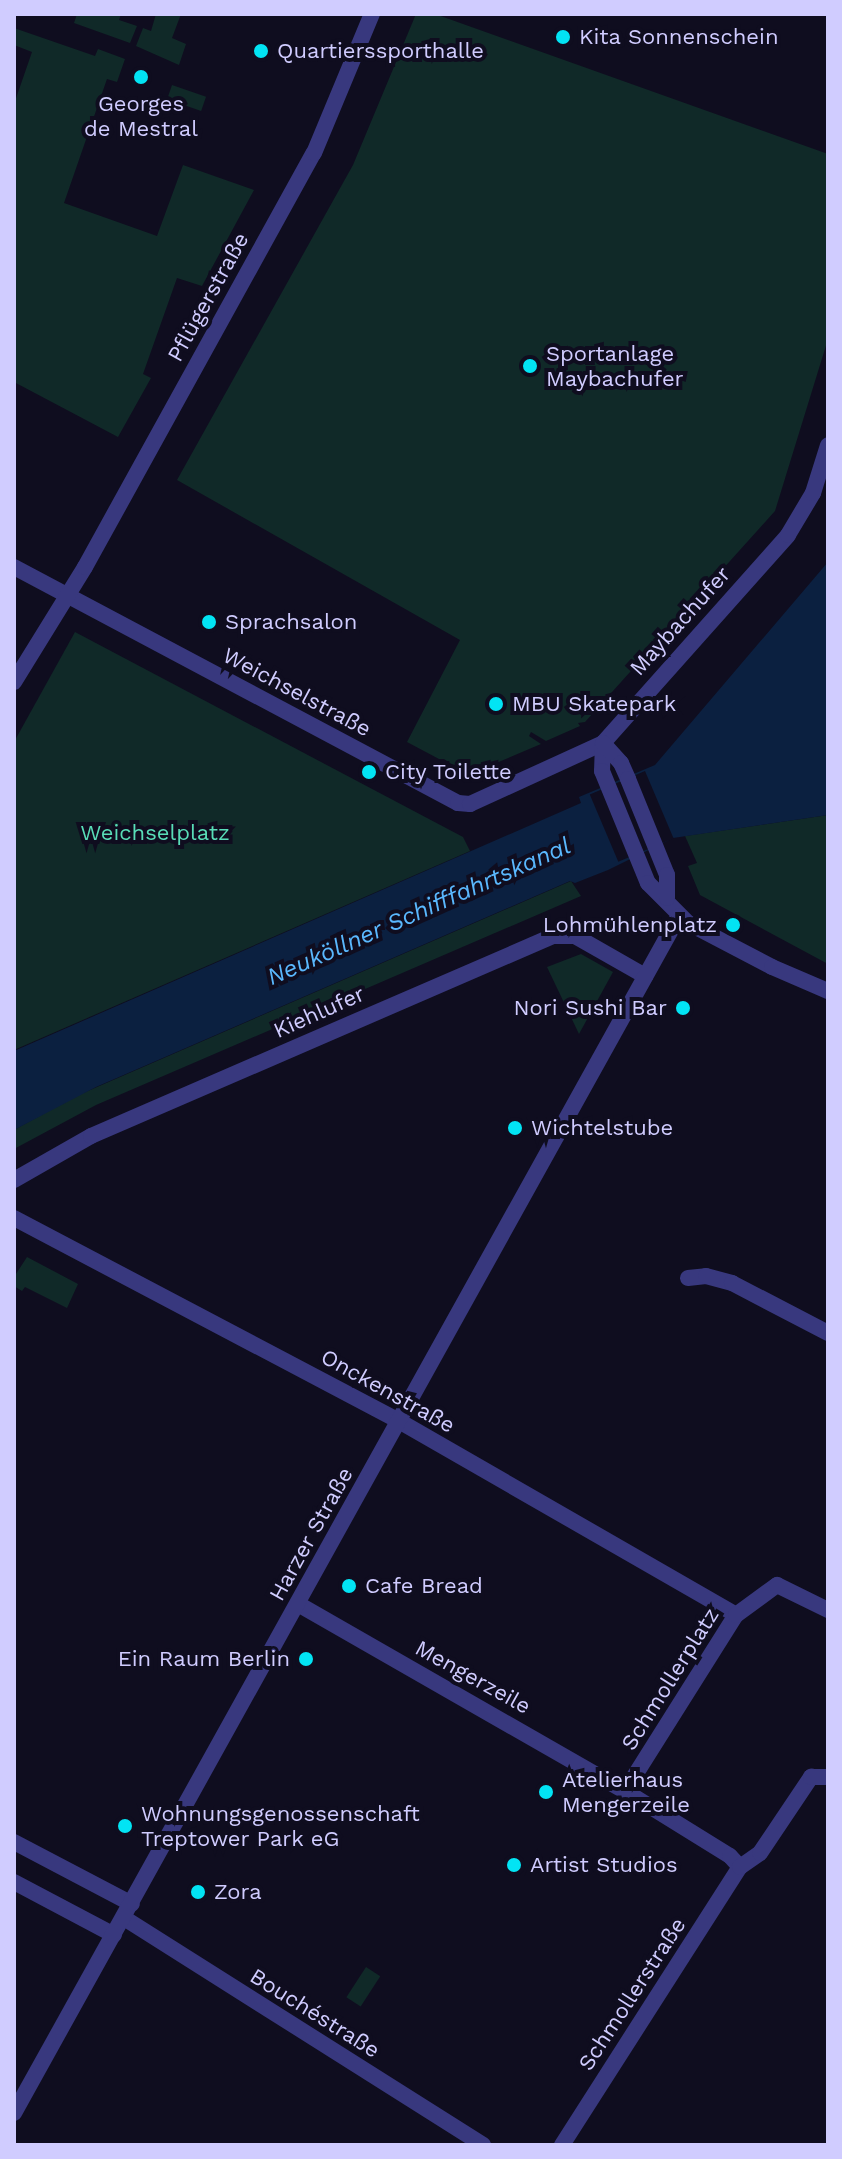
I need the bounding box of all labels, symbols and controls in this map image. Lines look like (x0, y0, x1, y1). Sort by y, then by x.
place label: Kita Sonnenschein (579, 24, 779, 50)
marker: Kita Sonnenschein (554, 28, 572, 46)
place label: Quartierssporthalle (277, 38, 484, 64)
marker: Quartierssporthalle (252, 42, 270, 60)
marker: Georges de Mestral (132, 68, 150, 86)
place label: Georges de Mestral (84, 90, 198, 142)
street label: Pflügerstraße (162, 228, 254, 366)
place label: Sportanlage Maybachufer (546, 340, 684, 392)
marker: Sportanlage Maybachufer (521, 357, 539, 375)
street label: Maybachufer (624, 561, 736, 681)
place label: Sprachsalon (225, 609, 357, 635)
marker: Sprachsalon (200, 613, 218, 631)
street label: Weichselstraße (218, 642, 376, 742)
place label: MBU Skatepark (512, 691, 676, 717)
marker: MBU Skatepark (487, 695, 505, 713)
place label: City Toilette (385, 759, 513, 785)
marker: City Toilette (360, 763, 378, 781)
park label: Weichselplatz (80, 820, 230, 846)
water label: Neuköllner Schifffahrtskanal (262, 832, 576, 992)
place label: Lohmühlenplatz (543, 912, 717, 938)
marker: Lohmühlenplatz (724, 916, 742, 934)
street label: Kiehlufer (269, 980, 369, 1044)
place label: Nori Sushi Bar (514, 995, 667, 1021)
marker: Nori Sushi Bar (674, 999, 692, 1017)
place label: Wichtelstube (531, 1115, 673, 1141)
marker: Wichtelstube (506, 1119, 524, 1137)
street label: Onckenstraße (316, 1343, 460, 1439)
street label: Harzer Straße (263, 1462, 359, 1606)
place label: Cafe Bread (365, 1573, 483, 1599)
marker: Cafe Bread (340, 1577, 358, 1595)
street label: Schmollerplatz (616, 1603, 724, 1755)
street label: Mengerzeile (411, 1634, 535, 1720)
place label: Ein Raum Berlin (118, 1646, 290, 1672)
marker: Ein Raum Berlin (297, 1650, 315, 1668)
place label: Atelierhaus Mengerzeile (562, 1766, 690, 1818)
marker: Atelierhaus Mengerzeile (537, 1783, 555, 1801)
place label: Wohnungsgenossenschaft Treptower Park eG (141, 1800, 420, 1852)
marker: Wohnungsgenossenschaft Treptower Park eG (116, 1817, 134, 1835)
place label: Artist Studios (530, 1852, 678, 1878)
marker: Artist Studios (505, 1856, 523, 1874)
place label: Zora (214, 1879, 262, 1905)
marker: Zora (189, 1883, 207, 1901)
street label: Schmollerstraße (573, 1913, 691, 2075)
street label: Bouchéstraße (245, 1963, 385, 2063)

